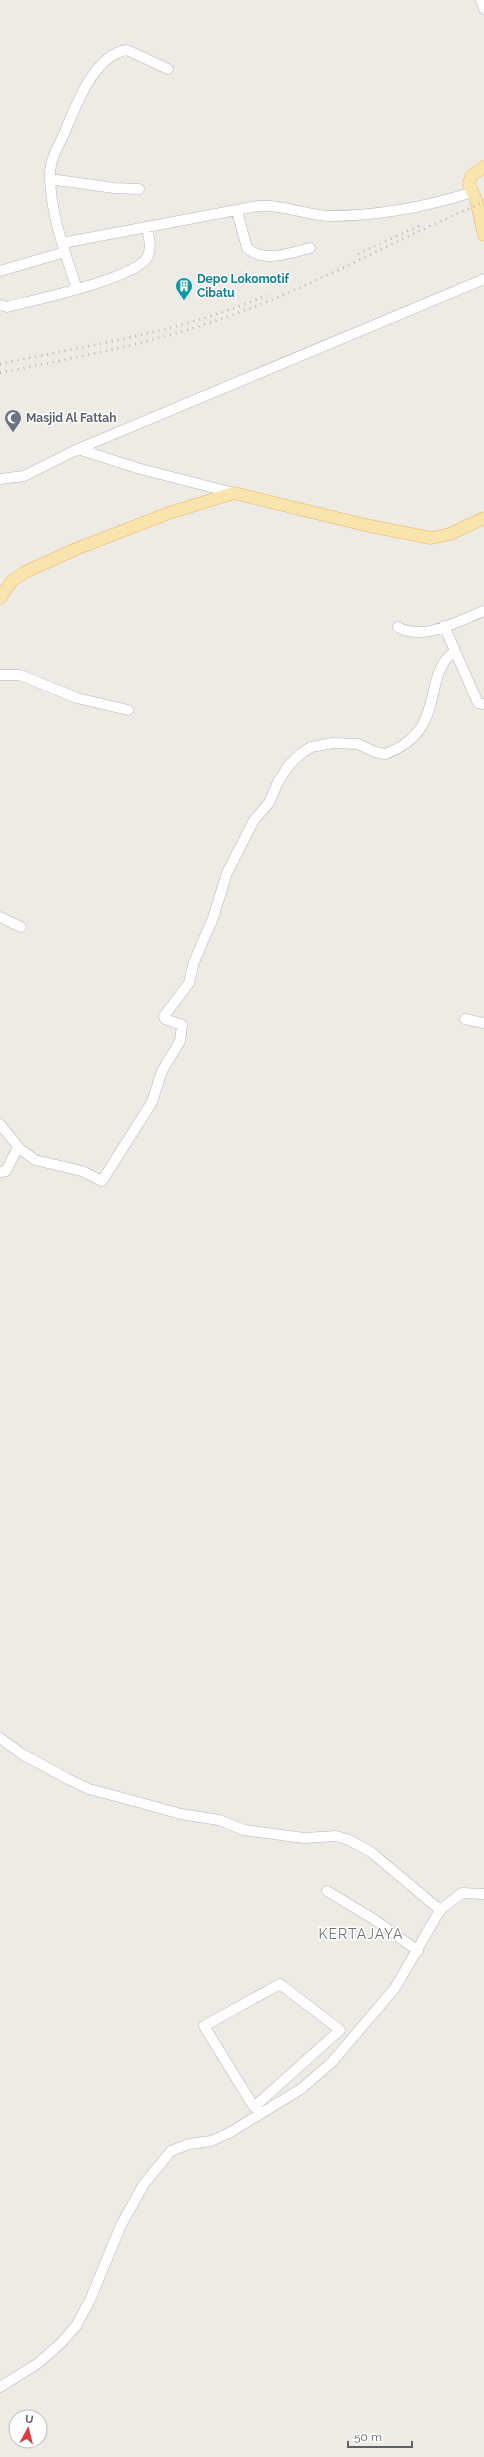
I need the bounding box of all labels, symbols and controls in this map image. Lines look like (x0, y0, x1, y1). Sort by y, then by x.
place label: Depo Lokomotif Cibatu (197, 272, 289, 300)
building icon: Depo Lokomotif Cibatu (174, 276, 194, 301)
mosque icon: Masjid Al Fattah (3, 408, 23, 433)
place label: Masjid Al Fattah (26, 411, 117, 425)
district label: KERTAJAYA (319, 1926, 403, 1942)
north arrow (8, 2409, 48, 2449)
text: U (24, 2413, 34, 2427)
scale bar (348, 2423, 412, 2449)
text: 50 m (354, 2430, 382, 2444)

